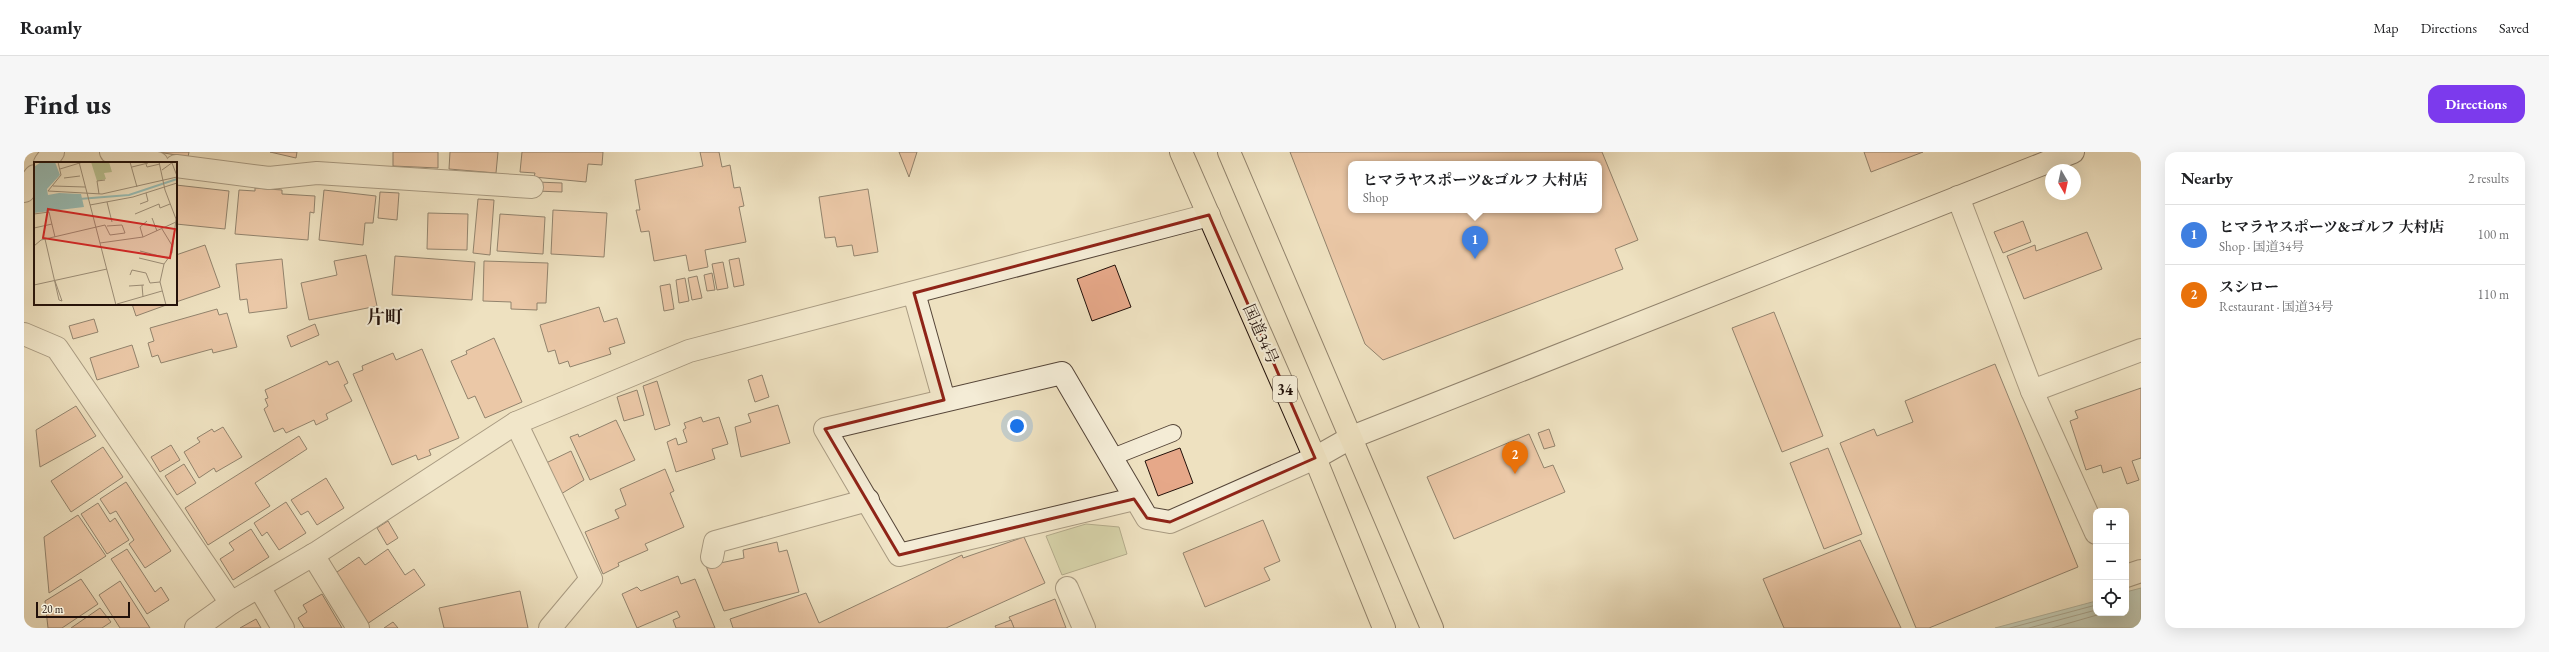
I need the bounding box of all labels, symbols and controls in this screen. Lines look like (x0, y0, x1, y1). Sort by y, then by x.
text: Roamly (20, 15, 82, 40)
text: Map (2373, 19, 2399, 37)
text: Directions (2421, 19, 2477, 37)
text: Saved (2499, 19, 2529, 37)
button: Directions (2428, 85, 2525, 123)
text: Find us (24, 86, 111, 122)
popup (1348, 161, 1602, 213)
inset map (34, 162, 177, 305)
north arrow (2045, 164, 2081, 200)
text: Nearby (2181, 167, 2233, 189)
text: ヒマラヤスポーツ&ゴルフ 大村店 (1363, 170, 1587, 189)
text: 2 results (2468, 170, 2509, 187)
text: Shop (1363, 189, 1389, 206)
text: ヒマラヤスポーツ&ゴルフ 大村店 (2219, 217, 2444, 236)
pin: 1 (1462, 226, 1488, 259)
text: 1 (2191, 226, 2197, 243)
text: 100 m (2478, 226, 2509, 243)
text: Shop · 国道34号 (2219, 238, 2304, 255)
text: スシロー (2219, 277, 2279, 296)
text: 2 (2191, 286, 2197, 303)
text: 110 m (2478, 286, 2509, 303)
text: Restaurant · 国道34号 (2219, 298, 2333, 315)
street label: 国道34号 (1239, 301, 1283, 367)
district label: 片町 (367, 305, 403, 328)
road number: 34 (1273, 376, 1297, 402)
your location (1007, 416, 1027, 436)
pin: 2 (1502, 441, 1528, 474)
map controls (2093, 508, 2129, 616)
button: + (2093, 508, 2129, 544)
button: − (2093, 544, 2129, 580)
button: locate (2093, 580, 2129, 616)
scale bar (36, 600, 130, 619)
text: 20 m (42, 602, 63, 616)

